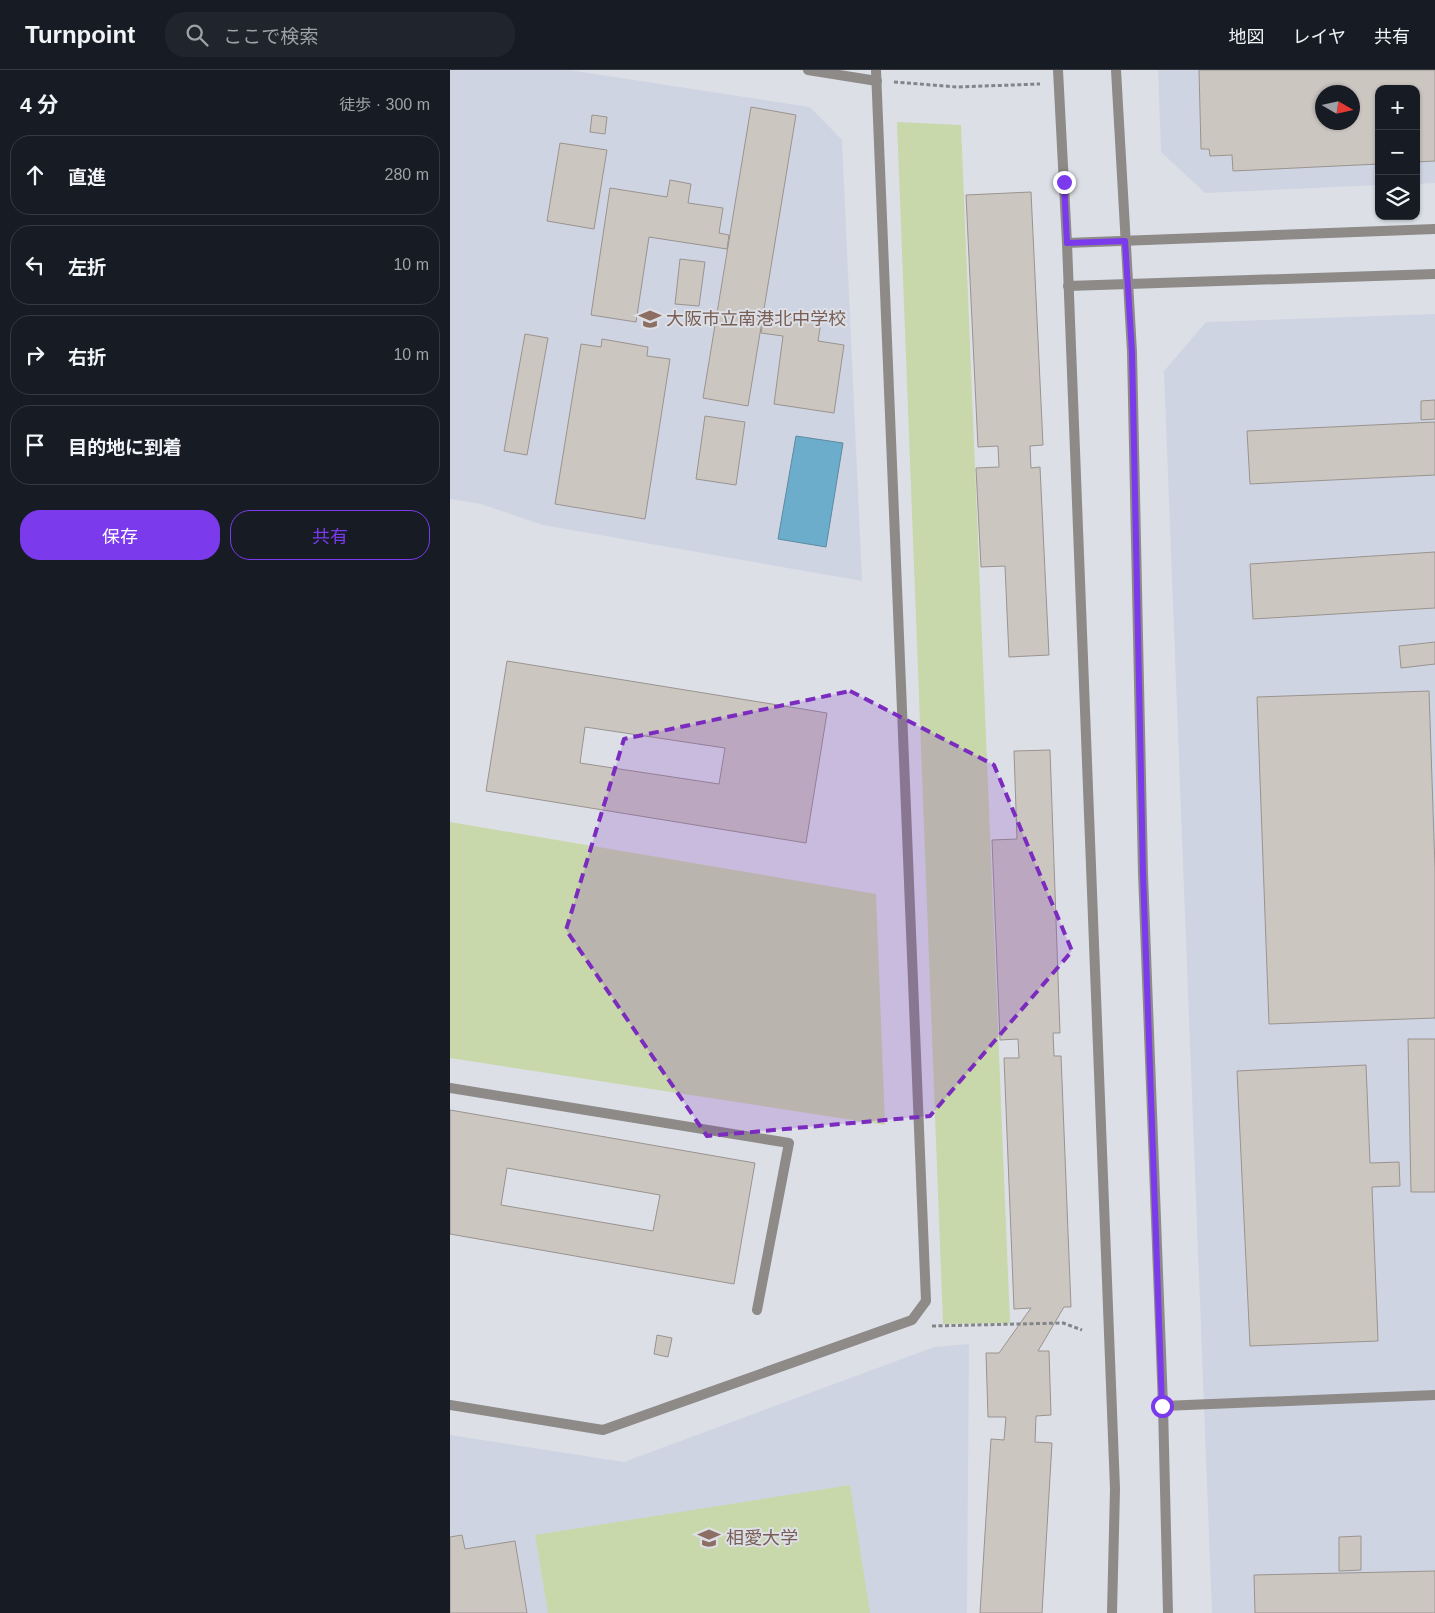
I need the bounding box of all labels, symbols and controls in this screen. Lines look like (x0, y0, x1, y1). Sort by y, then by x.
search box (165, 12, 515, 57)
text: Turnpoint (25, 21, 135, 48)
icon: search (183, 21, 211, 49)
text: ここで検索 (223, 26, 318, 47)
text: 地図 (1229, 27, 1265, 47)
text: レイヤ (1293, 27, 1346, 47)
text: 共有 (1374, 27, 1410, 47)
north arrow (1315, 85, 1360, 130)
map controls (1375, 85, 1420, 220)
button: + (1375, 85, 1420, 130)
text: 4 分 (20, 93, 59, 116)
text: 徒歩 · 300 m (339, 96, 430, 113)
button: − (1375, 130, 1420, 175)
icon: ahead (21, 161, 49, 189)
text: 280 m (385, 166, 429, 183)
text: 直進 (68, 167, 106, 188)
route end (1053, 171, 1076, 194)
button: layers (1375, 175, 1420, 220)
icon: left (21, 251, 49, 279)
text: 10 m (393, 256, 429, 273)
text: 左折 (68, 257, 106, 278)
school or university icon: 大阪市立南港北中学校 (637, 306, 663, 332)
place label: 大阪市立南港北中学校 (666, 309, 846, 329)
icon: right (21, 341, 49, 369)
text: 10 m (393, 346, 429, 363)
text: 右折 (68, 347, 106, 368)
icon: arrive (21, 431, 49, 459)
text: 目的地に到着 (68, 437, 182, 458)
button: 保存 (20, 510, 220, 560)
button: 共有 (230, 510, 430, 560)
route start (1151, 1395, 1174, 1418)
school or university icon: 相愛大学 (696, 1525, 722, 1551)
place label: 相愛大学 (726, 1528, 798, 1548)

